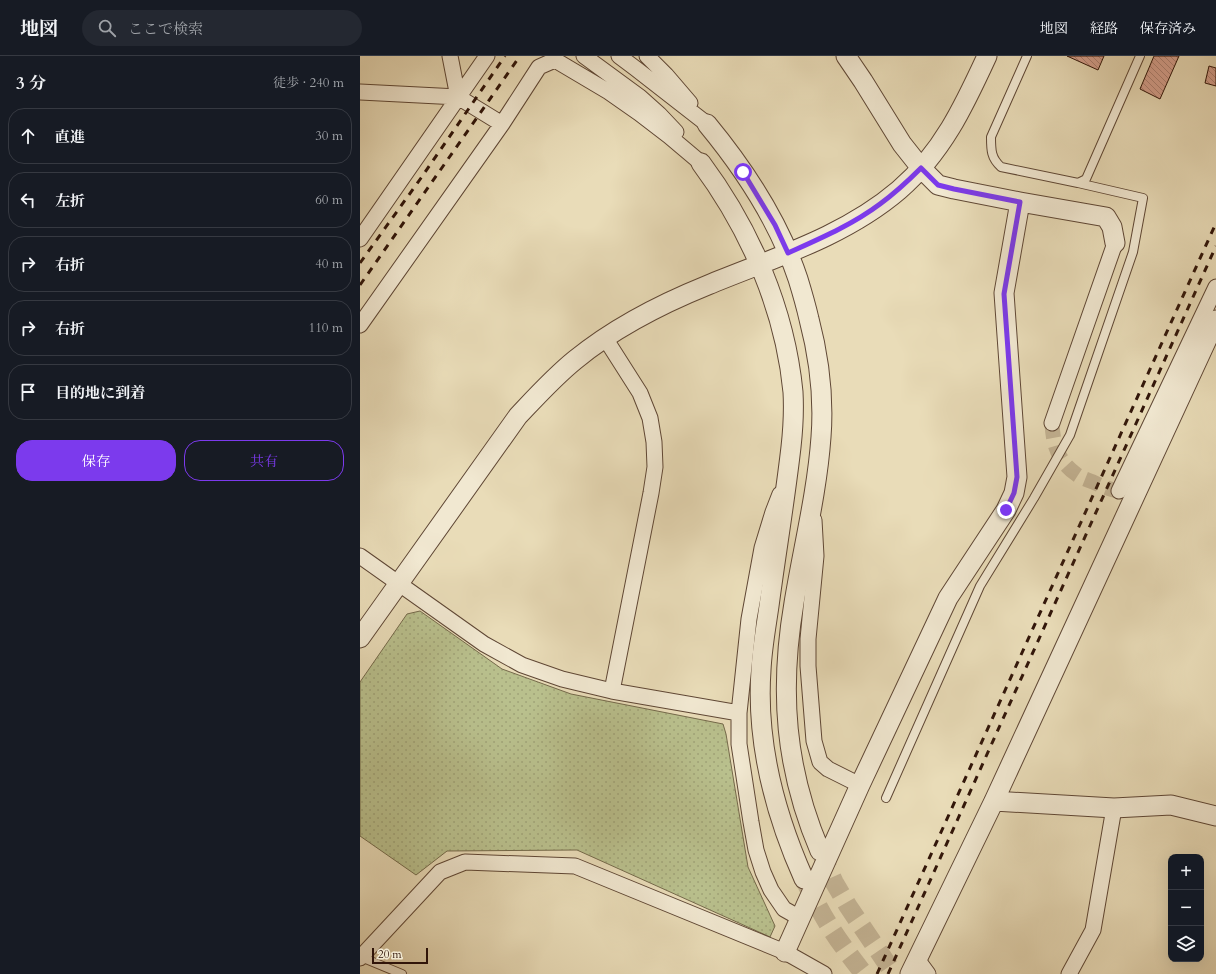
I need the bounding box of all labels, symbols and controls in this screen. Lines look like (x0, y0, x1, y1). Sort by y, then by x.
search box (82, 10, 362, 46)
text: 地図 (20, 16, 58, 42)
icon: search (96, 17, 118, 39)
text: ここで検索 (128, 19, 203, 39)
text: 地図 (1040, 19, 1068, 38)
text: 経路 (1090, 19, 1118, 38)
text: 保存済み (1140, 19, 1196, 38)
text: 3 分 (16, 72, 46, 95)
text: 徒歩 · 240 m (273, 74, 344, 92)
icon: ahead (17, 125, 39, 147)
text: 直進 (55, 127, 85, 147)
text: 30 m (315, 127, 343, 145)
route start (734, 163, 752, 181)
icon: left (17, 189, 39, 211)
text: 左折 (55, 191, 85, 211)
text: 60 m (315, 191, 343, 209)
icon: right (17, 253, 39, 275)
text: 右折 (55, 255, 85, 275)
text: 40 m (315, 255, 343, 273)
icon: right (17, 317, 39, 339)
text: 右折 (55, 319, 85, 339)
text: 110 m (309, 319, 343, 337)
icon: arrive (17, 381, 39, 403)
text: 目的地に到着 (55, 383, 145, 403)
button: 保存 (16, 440, 176, 481)
button: 共有 (184, 440, 344, 481)
route end (997, 501, 1015, 519)
map controls (1168, 854, 1204, 962)
button: + (1168, 854, 1204, 890)
button: − (1168, 890, 1204, 926)
button: layers (1168, 926, 1204, 962)
scale bar (372, 946, 428, 965)
text: 20 m (378, 947, 402, 962)

